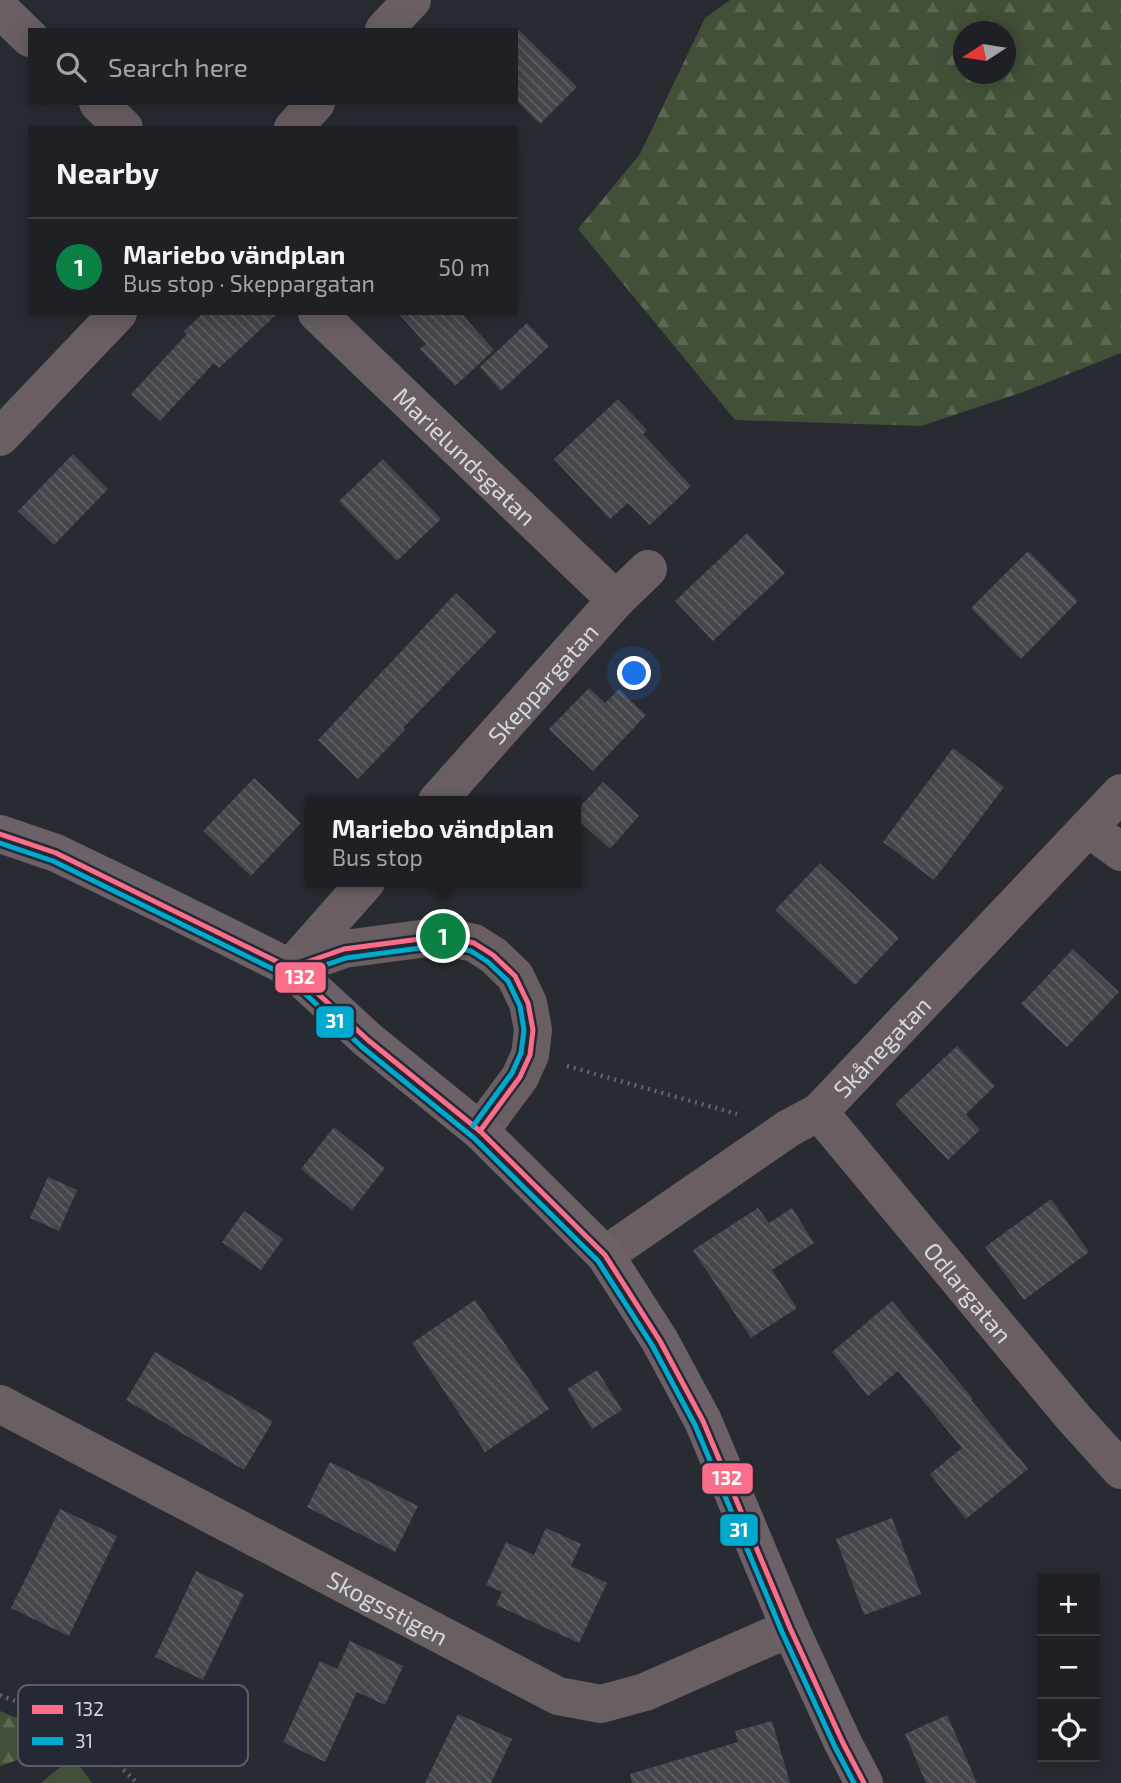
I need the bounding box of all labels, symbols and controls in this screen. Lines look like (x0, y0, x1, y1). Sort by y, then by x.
north arrow (953, 21, 1016, 84)
search box (28, 28, 518, 105)
icon: search (52, 48, 90, 86)
text: Search here (108, 51, 248, 82)
text: Nearby (56, 154, 159, 190)
text: Mariebo vändplan (123, 238, 345, 269)
text: 1 (74, 253, 84, 281)
text: 50 m (439, 253, 490, 281)
text: Bus stop · Skeppargatan (123, 269, 375, 297)
street label: Marielundsgatan (388, 381, 543, 531)
street label: Skeppargatan (481, 617, 603, 749)
your location (617, 656, 651, 690)
popup (305, 796, 581, 887)
text: Mariebo vändplan (332, 812, 554, 843)
text: Bus stop (332, 843, 423, 871)
pin: 1 (420, 910, 466, 962)
line badge: 132 (274, 961, 327, 994)
text: 132 (285, 965, 315, 988)
street label: Skånegatan (826, 990, 936, 1103)
line badge: 31 (315, 1005, 355, 1039)
text: 31 (326, 1009, 344, 1032)
street label: Odlargatan (918, 1235, 1019, 1348)
line badge: 132 (701, 1462, 754, 1495)
text: 132 (712, 1466, 742, 1489)
line badge: 31 (719, 1513, 759, 1547)
text: 31 (730, 1518, 748, 1541)
street label: Skogsstigen (323, 1564, 453, 1651)
map controls (1037, 1573, 1100, 1762)
button: + (1037, 1573, 1100, 1636)
button: − (1037, 1636, 1100, 1699)
legend (18, 1685, 248, 1766)
text: 132 (75, 1697, 104, 1720)
button: locate (1037, 1699, 1100, 1762)
text: 31 (75, 1729, 93, 1752)

